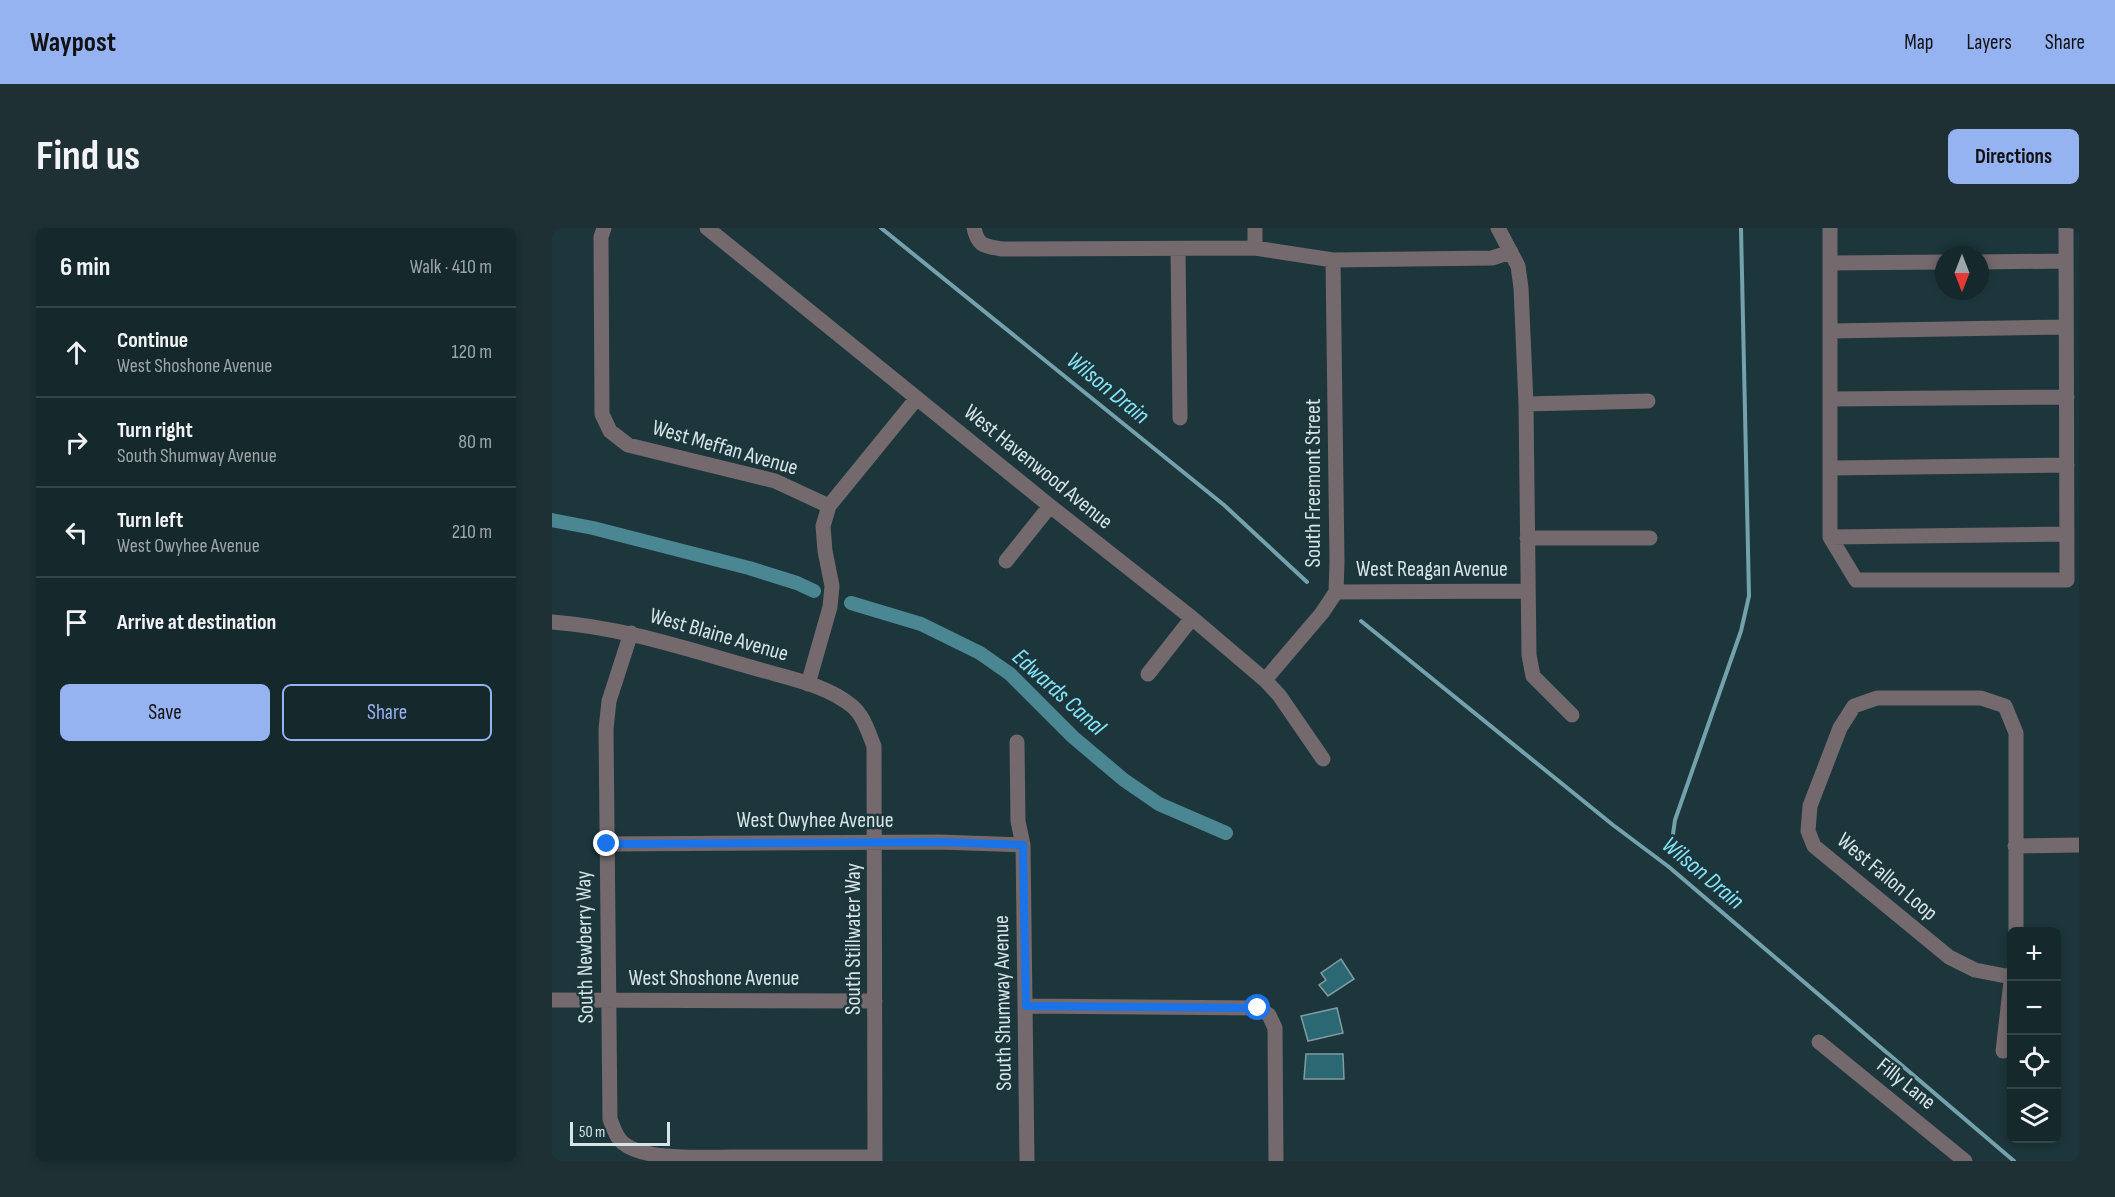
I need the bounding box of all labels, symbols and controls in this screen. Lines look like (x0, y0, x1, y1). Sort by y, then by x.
text: Waypost (30, 26, 116, 59)
text: Map (1904, 30, 1933, 55)
text: Layers (1966, 30, 2012, 55)
text: Share (2045, 30, 2085, 55)
button: Directions (1948, 129, 2079, 184)
text: Find us (36, 131, 140, 182)
north arrow (1935, 246, 1989, 300)
text: 6 min (60, 252, 110, 283)
text: Walk · 410 m (410, 255, 492, 279)
text: Continue (117, 327, 188, 354)
icon: ahead (60, 336, 93, 369)
text: 120 m (452, 340, 492, 364)
water label: Wilson Drain (1061, 346, 1155, 430)
text: West Shoshone Avenue (117, 354, 272, 378)
street label: South Freemont Street (1300, 398, 1327, 567)
street label: West Havenwood Avenue (958, 399, 1118, 535)
street label: West Meffan Avenue (649, 414, 801, 482)
text: Turn right (117, 417, 193, 444)
icon: right (60, 426, 93, 459)
text: 80 m (458, 430, 492, 454)
text: South Shumway Avenue (117, 444, 277, 468)
text: Turn left (117, 507, 183, 534)
icon: left (60, 516, 93, 549)
text: 210 m (452, 520, 492, 544)
text: West Owyhee Avenue (117, 534, 260, 558)
street label: West Reagan Avenue (1356, 556, 1508, 583)
street label: West Blaine Avenue (647, 602, 791, 668)
icon: arrive (60, 606, 93, 639)
text: Arrive at destination (117, 609, 276, 636)
water label: Edwards Canal (1006, 642, 1112, 742)
button: Save (60, 684, 270, 741)
button: Share (282, 684, 492, 741)
street label: West Owyhee Avenue (737, 807, 894, 834)
street label: West Fallon Loop (1831, 827, 1943, 927)
route end (593, 830, 619, 856)
water label: Wilson Drain (1656, 830, 1750, 916)
street label: South Stillwater Way (840, 862, 867, 1015)
street label: South Newberry Way (570, 870, 600, 1024)
street label: South Shumway Avenue (988, 915, 1018, 1091)
map controls (2007, 927, 2061, 1143)
button: + (2007, 927, 2061, 981)
street label: West Shoshone Avenue (629, 965, 799, 992)
button: − (2007, 981, 2061, 1035)
route start (1244, 994, 1270, 1020)
button: locate (2007, 1035, 2061, 1089)
street label: Filly Lane (1871, 1052, 1941, 1116)
button: layers (2007, 1089, 2061, 1143)
scale bar (570, 1119, 670, 1146)
text: 50 m (579, 1123, 605, 1142)

